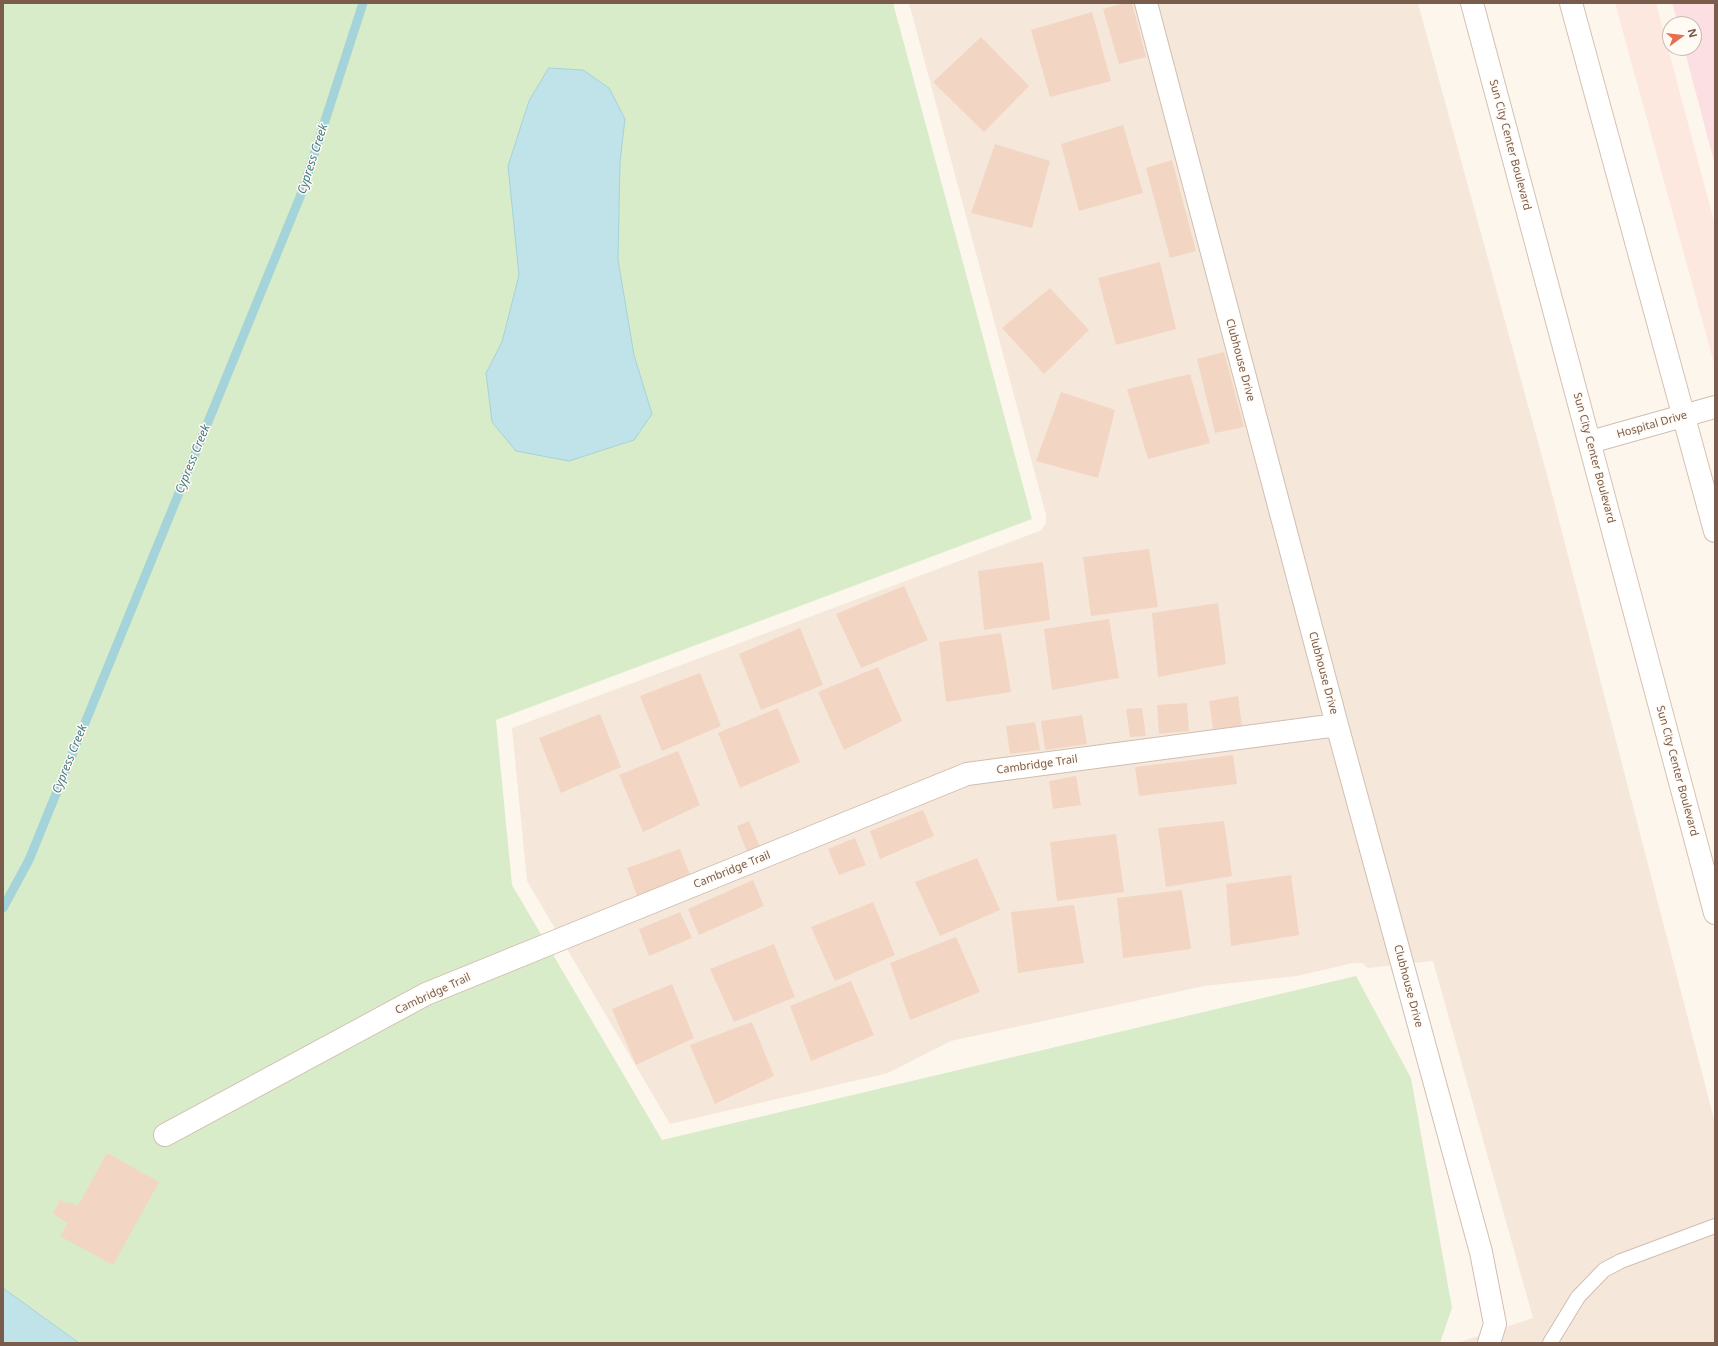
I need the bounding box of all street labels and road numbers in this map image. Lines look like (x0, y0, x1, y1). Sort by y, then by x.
street label: Sun City Center Boulevard (1486, 78, 1534, 212)
street label: Clubhouse Drive (1223, 317, 1257, 403)
street label: Sun City Center Boulevard (1570, 391, 1618, 525)
street label: Hospital Drive (1615, 409, 1689, 441)
street label: Clubhouse Drive (1306, 630, 1340, 716)
street label: Sun City Center Boulevard (1653, 704, 1701, 838)
street label: Cambridge Trail (996, 753, 1078, 777)
street label: Cambridge Trail (692, 849, 772, 891)
street label: Clubhouse Drive (1391, 943, 1425, 1029)
street label: Cambridge Trail (393, 971, 473, 1017)

